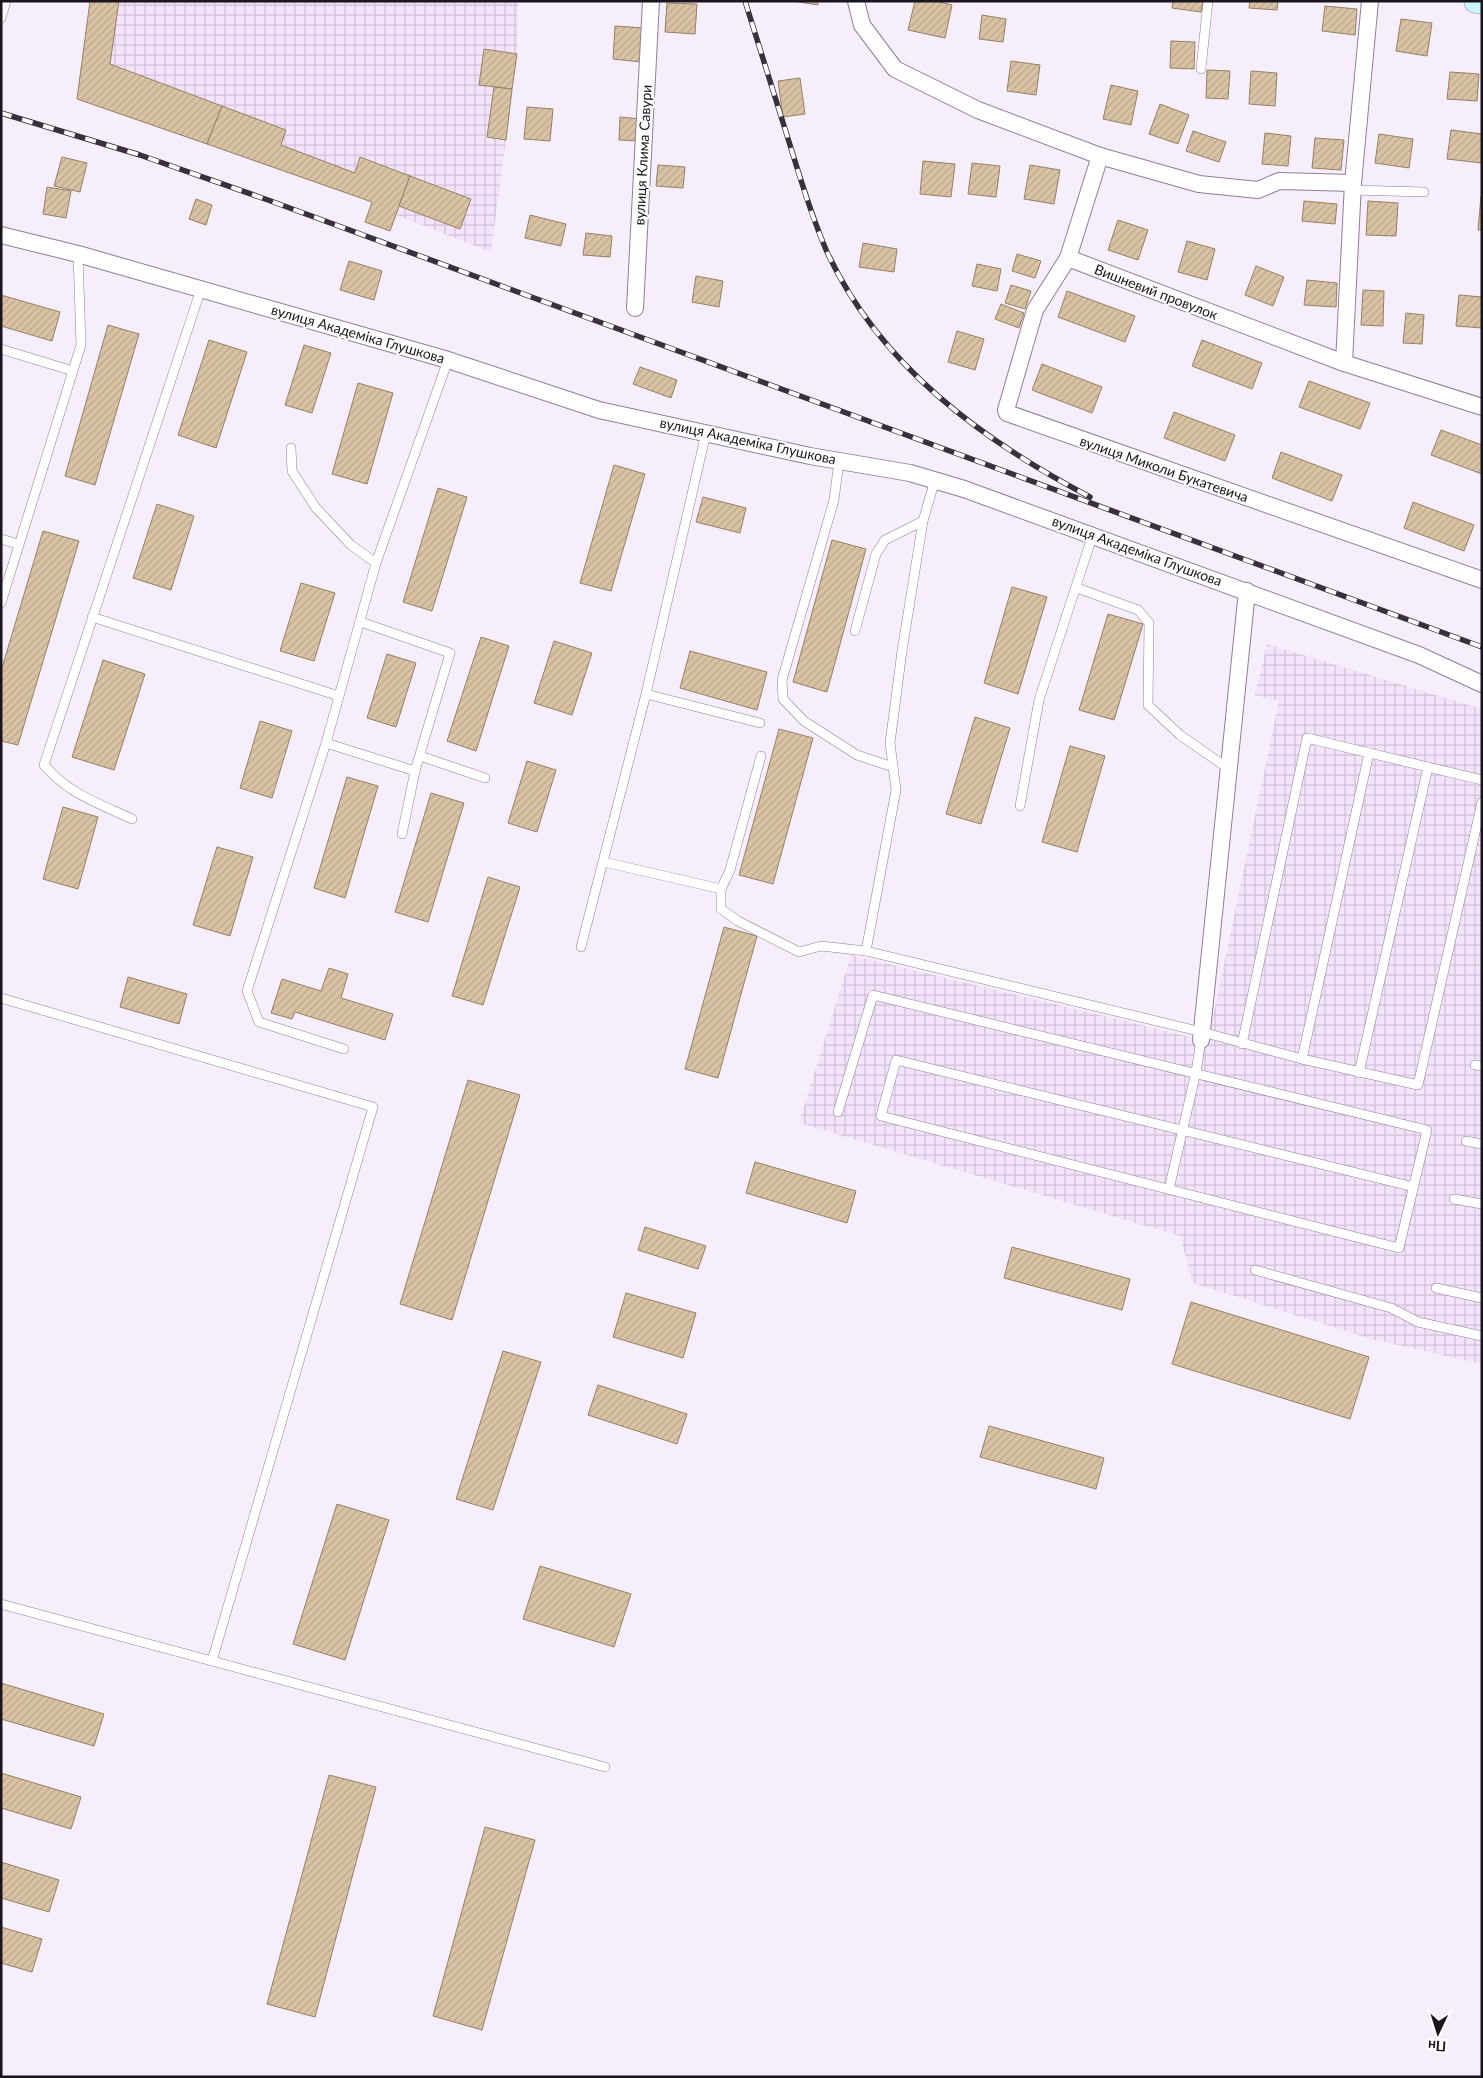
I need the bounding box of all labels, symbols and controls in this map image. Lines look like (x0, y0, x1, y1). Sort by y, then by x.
street label: вулиця Клима Савури (630, 84, 655, 226)
street label: Вишневий провулок (1092, 260, 1221, 323)
street label: вулиця Академіка Глушкова (269, 301, 447, 366)
street label: вулиця Академіка Глушкова (658, 414, 838, 468)
street label: вулиця Миколи Букатевича (1078, 432, 1251, 505)
street label: вулиця Академіка Глушкова (1050, 512, 1225, 589)
north arrow (1413, 2008, 1463, 2058)
text: Пн (1427, 2037, 1447, 2056)

